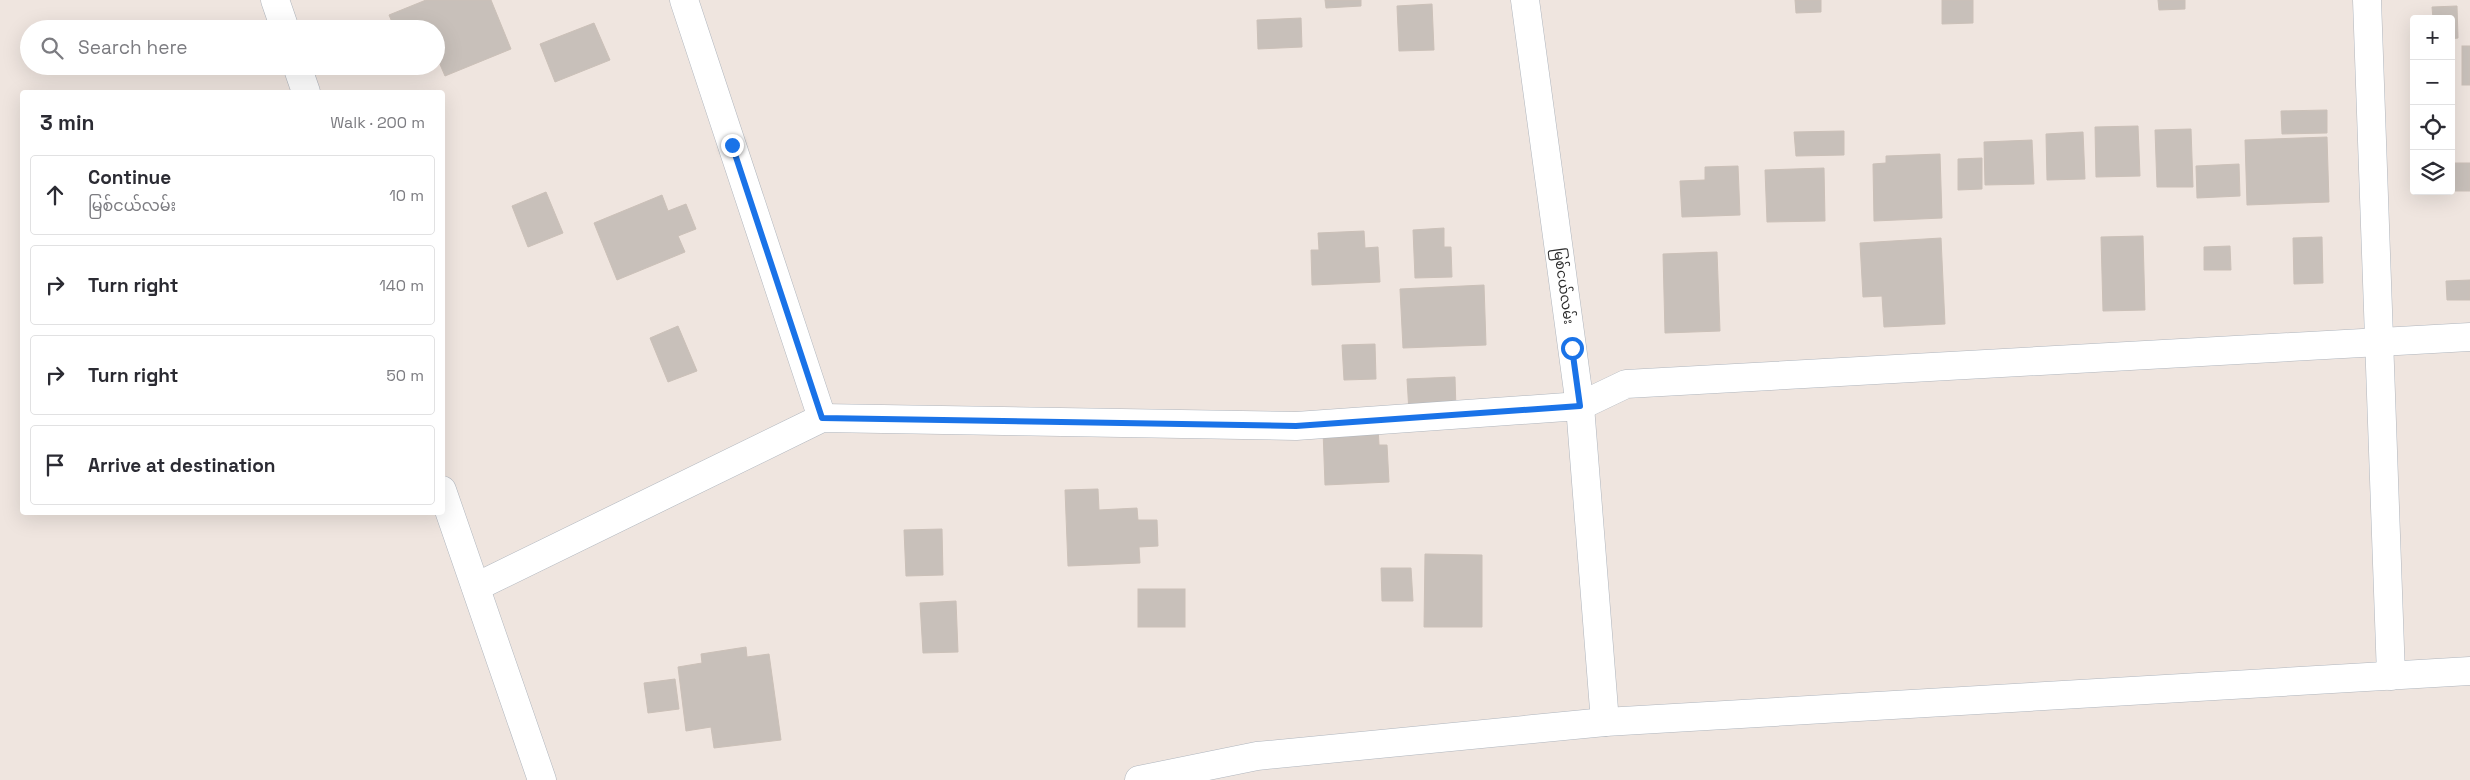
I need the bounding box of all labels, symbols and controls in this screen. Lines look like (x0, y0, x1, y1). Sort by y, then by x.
map controls (2410, 15, 2455, 195)
button: + (2410, 15, 2455, 60)
search box (20, 20, 445, 75)
icon: search (38, 34, 66, 62)
text: Search here (78, 35, 188, 60)
button: − (2410, 60, 2455, 105)
button: locate (2410, 105, 2455, 150)
text: 3 min (40, 109, 95, 136)
text: Walk · 200 m (330, 112, 425, 133)
route end (721, 134, 744, 157)
button: layers (2410, 150, 2455, 195)
text: Continue (88, 165, 171, 190)
icon: ahead (41, 181, 69, 209)
text: 10 m (389, 185, 424, 206)
text: မြစ်ငယ်လမ်း (88, 195, 176, 216)
street label: မြစ်ငယ်လမ်း (1547, 246, 1579, 326)
icon: right (41, 271, 69, 299)
text: Turn right (88, 273, 178, 298)
text: 140 m (379, 275, 424, 296)
route start (1561, 337, 1584, 360)
icon: right (41, 361, 69, 389)
text: Turn right (88, 363, 178, 388)
text: 50 m (386, 365, 424, 386)
icon: arrive (41, 451, 69, 479)
text: Arrive at destination (88, 453, 276, 478)

